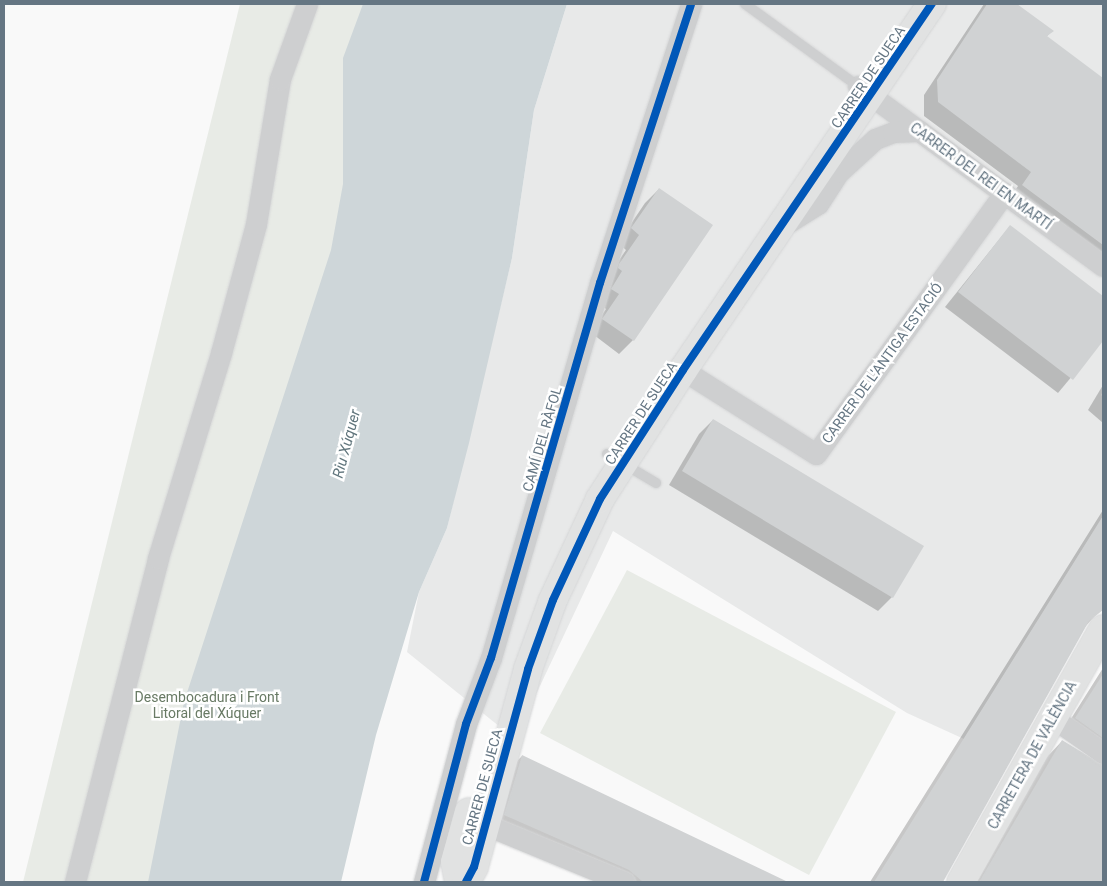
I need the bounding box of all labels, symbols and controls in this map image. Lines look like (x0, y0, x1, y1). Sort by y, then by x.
street label: CARRER DE SUECA (828, 23, 908, 131)
street label: CARRER DEL REI EN MARTÍ (907, 119, 1055, 233)
street label: CARRER DE L'ANTIGA ESTACIÓ (818, 279, 946, 447)
street label: CARRER DE SUECA (601, 358, 681, 468)
street label: CAMÍ DEL RÀFOL (519, 385, 565, 493)
water label: Riu Xúquer (329, 408, 365, 480)
street label: CARRETERA DE VALÈNCIA (984, 678, 1080, 832)
park label: Desembocadura i Front Litoral del Xúquer (135, 689, 279, 722)
street label: CARRER DE SUECA (458, 727, 506, 847)

